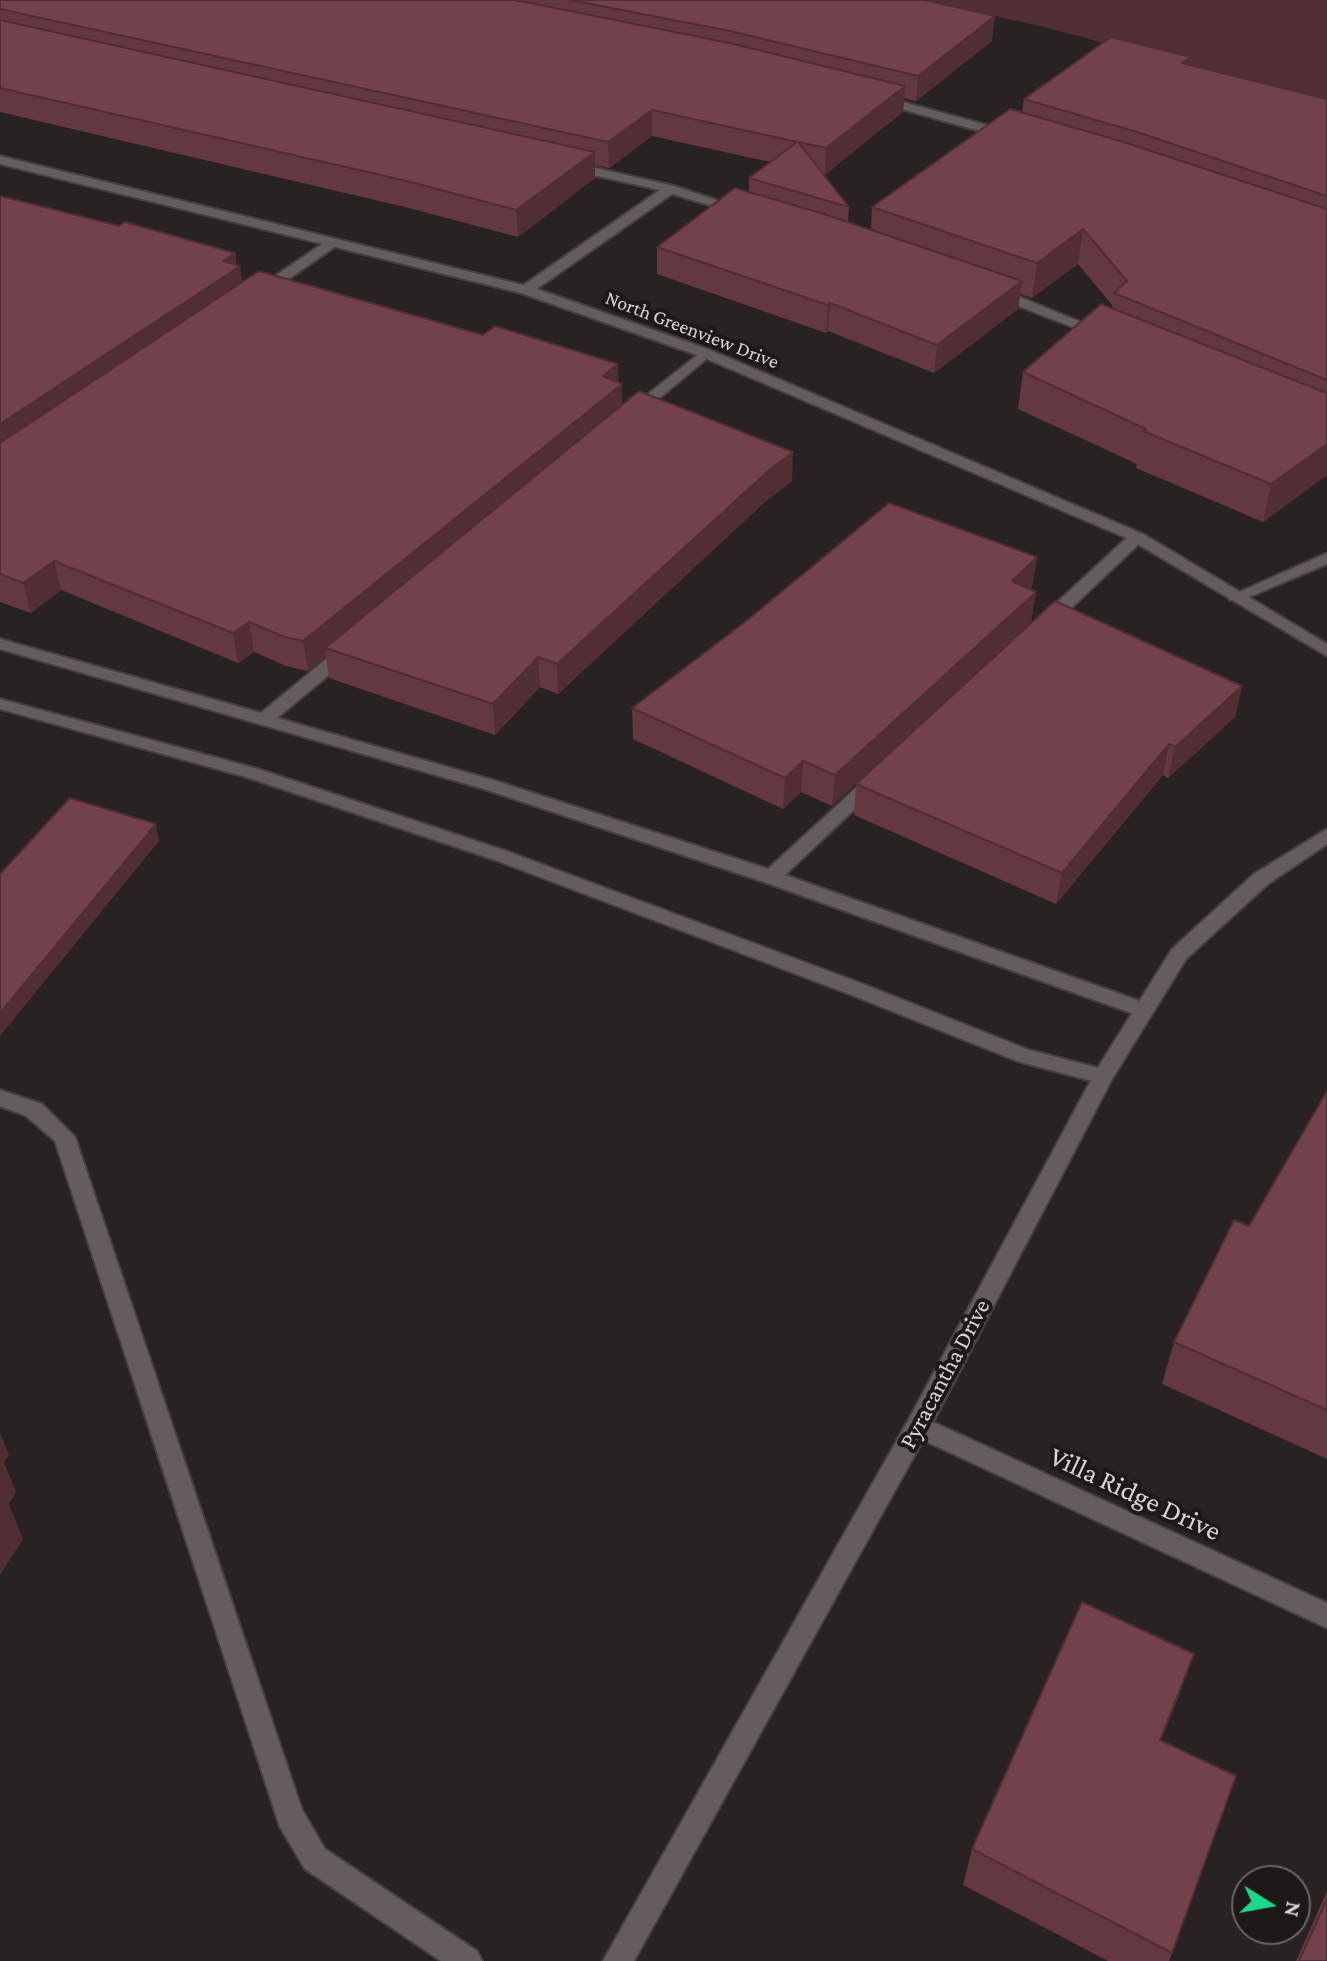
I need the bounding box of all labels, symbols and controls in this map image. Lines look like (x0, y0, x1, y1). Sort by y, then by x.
street label: North Greenview Drive (602, 286, 782, 374)
street label: Pyracantha Drive (894, 1294, 996, 1454)
street label: Villa Ridge Drive (1044, 1440, 1226, 1548)
north arrow (1231, 1865, 1311, 1945)
text: N (1279, 1900, 1307, 1919)

